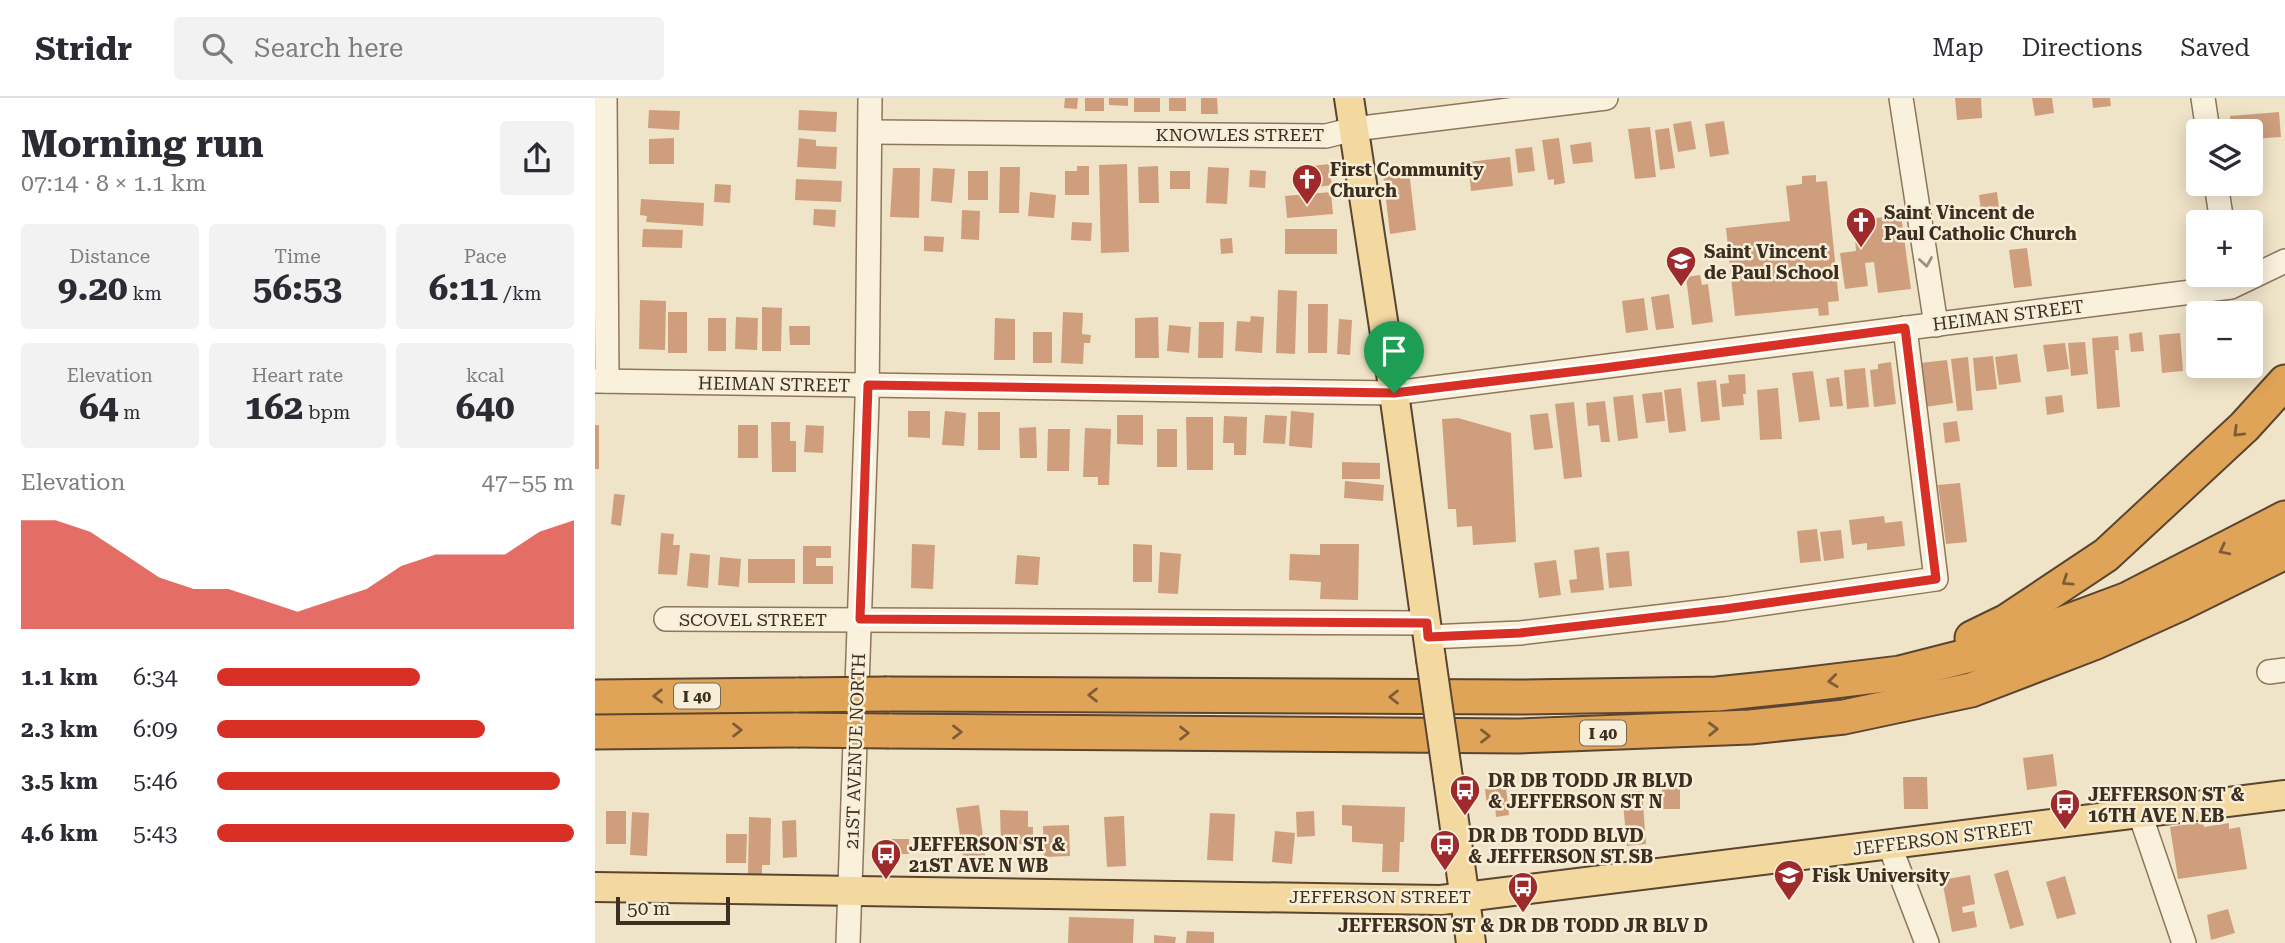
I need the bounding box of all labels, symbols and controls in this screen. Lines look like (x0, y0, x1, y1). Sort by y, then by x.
search box (174, 17, 664, 80)
text: Stridr (35, 29, 132, 68)
icon: search (198, 29, 236, 67)
text: Search here (254, 33, 403, 63)
text: Map (1932, 34, 1984, 62)
text: Directions (2022, 34, 2142, 62)
text: Saved (2180, 34, 2250, 62)
map controls (2186, 119, 2263, 378)
button: layers (2186, 119, 2263, 196)
button: share (500, 121, 574, 195)
text: Morning run (21, 122, 264, 166)
street label: KNOWLES STREET (1156, 124, 1324, 145)
place label: First Community Church (1330, 159, 1484, 201)
church icon: First Community Church (1290, 162, 1324, 206)
text: 07:14 · 8 × 1.1 km (21, 170, 206, 197)
place label: Saint Vincent de Paul Catholic Church (1884, 202, 2077, 244)
church icon: Saint Vincent de Paul Catholic Church (1844, 205, 1878, 249)
button: + (2186, 210, 2263, 287)
place label: Saint Vincent de Paul School (1704, 241, 1839, 283)
school or university icon: Saint Vincent de Paul School (1664, 244, 1698, 288)
text: Distance (70, 245, 150, 268)
text: Time (274, 245, 321, 268)
text: Pace (464, 245, 507, 268)
one-way arrow (1918, 256, 1933, 268)
text: 9.20 (58, 268, 128, 309)
text: 56:53 (253, 268, 342, 309)
text: 6:11 (429, 268, 498, 309)
text: km (128, 282, 162, 305)
text: /km (498, 282, 542, 305)
street label: HEIMAN STREET (1931, 295, 2085, 335)
button: − (2186, 301, 2263, 378)
pin (1364, 321, 1424, 393)
icon: arrive (1375, 332, 1413, 370)
text: Elevation (67, 364, 153, 387)
text: Heart rate (252, 364, 343, 387)
text: kcal (466, 364, 504, 387)
street label: HEIMAN STREET (698, 372, 850, 396)
text: 64 (79, 387, 118, 428)
text: 162 (245, 387, 303, 428)
text: 640 (456, 387, 515, 428)
text: m (118, 401, 141, 424)
text: bpm (303, 401, 350, 424)
one-way arrow (2233, 423, 2246, 436)
text: Elevation (21, 469, 125, 496)
text: 47–55 m (482, 469, 574, 496)
one-way arrow (2219, 541, 2231, 555)
one-way arrow (2062, 573, 2075, 585)
street label: SCOVEL STREET (679, 609, 827, 630)
street label: 21ST AVENUE NORTH (841, 653, 869, 849)
text: 1.1 km (21, 664, 98, 691)
text: 6:34 (133, 664, 178, 691)
one-way arrow (1827, 674, 1838, 689)
road number: I 40 (674, 684, 720, 708)
one-way arrow (1087, 687, 1097, 703)
one-way arrow (652, 688, 662, 704)
one-way arrow (1388, 689, 1398, 705)
text: 2.3 km (21, 716, 98, 743)
text: 6:09 (133, 716, 178, 743)
road number: I 40 (1580, 720, 1626, 746)
one-way arrow (1707, 721, 1718, 736)
one-way arrow (732, 722, 742, 738)
one-way arrow (952, 724, 963, 739)
one-way arrow (1179, 726, 1190, 741)
one-way arrow (1481, 728, 1491, 744)
text: 3.5 km (21, 768, 98, 795)
text: 5:46 (133, 768, 178, 795)
place label: DR DB TODD JR BLVD & JEFFERSON ST N (1488, 770, 1693, 812)
bus stop icon: DR DB TODD JR BLVD & JEFFERSON ST N (1448, 773, 1482, 817)
place label: JEFFERSON ST & 16TH AVE N EB (2088, 784, 2244, 826)
bus stop icon: JEFFERSON ST & 16TH AVE N EB (2048, 787, 2082, 831)
street label: JEFFERSON STREET (1851, 816, 2035, 860)
text: 4.6 km (21, 820, 98, 847)
text: 5:43 (133, 820, 178, 847)
place label: DR DB TODD BLVD & JEFFERSON ST SB (1468, 825, 1653, 867)
bus stop icon: DR DB TODD BLVD & JEFFERSON ST SB (1428, 828, 1462, 872)
place label: JEFFERSON ST & 21ST AVE N WB (909, 834, 1065, 876)
bus stop icon: JEFFERSON ST & 21ST AVE N WB (869, 837, 903, 881)
school or university icon: Fisk University (1772, 858, 1806, 902)
place label: Fisk University (1812, 865, 1950, 886)
bus stop icon: JEFFERSON ST & DR DB TODD JR BLV D (1506, 870, 1540, 914)
street label: JEFFERSON STREET (1289, 886, 1471, 907)
scale bar (616, 894, 730, 926)
text: 50 m (627, 897, 670, 920)
place label: JEFFERSON ST & DR DB TODD JR BLV D (1338, 915, 1708, 936)

